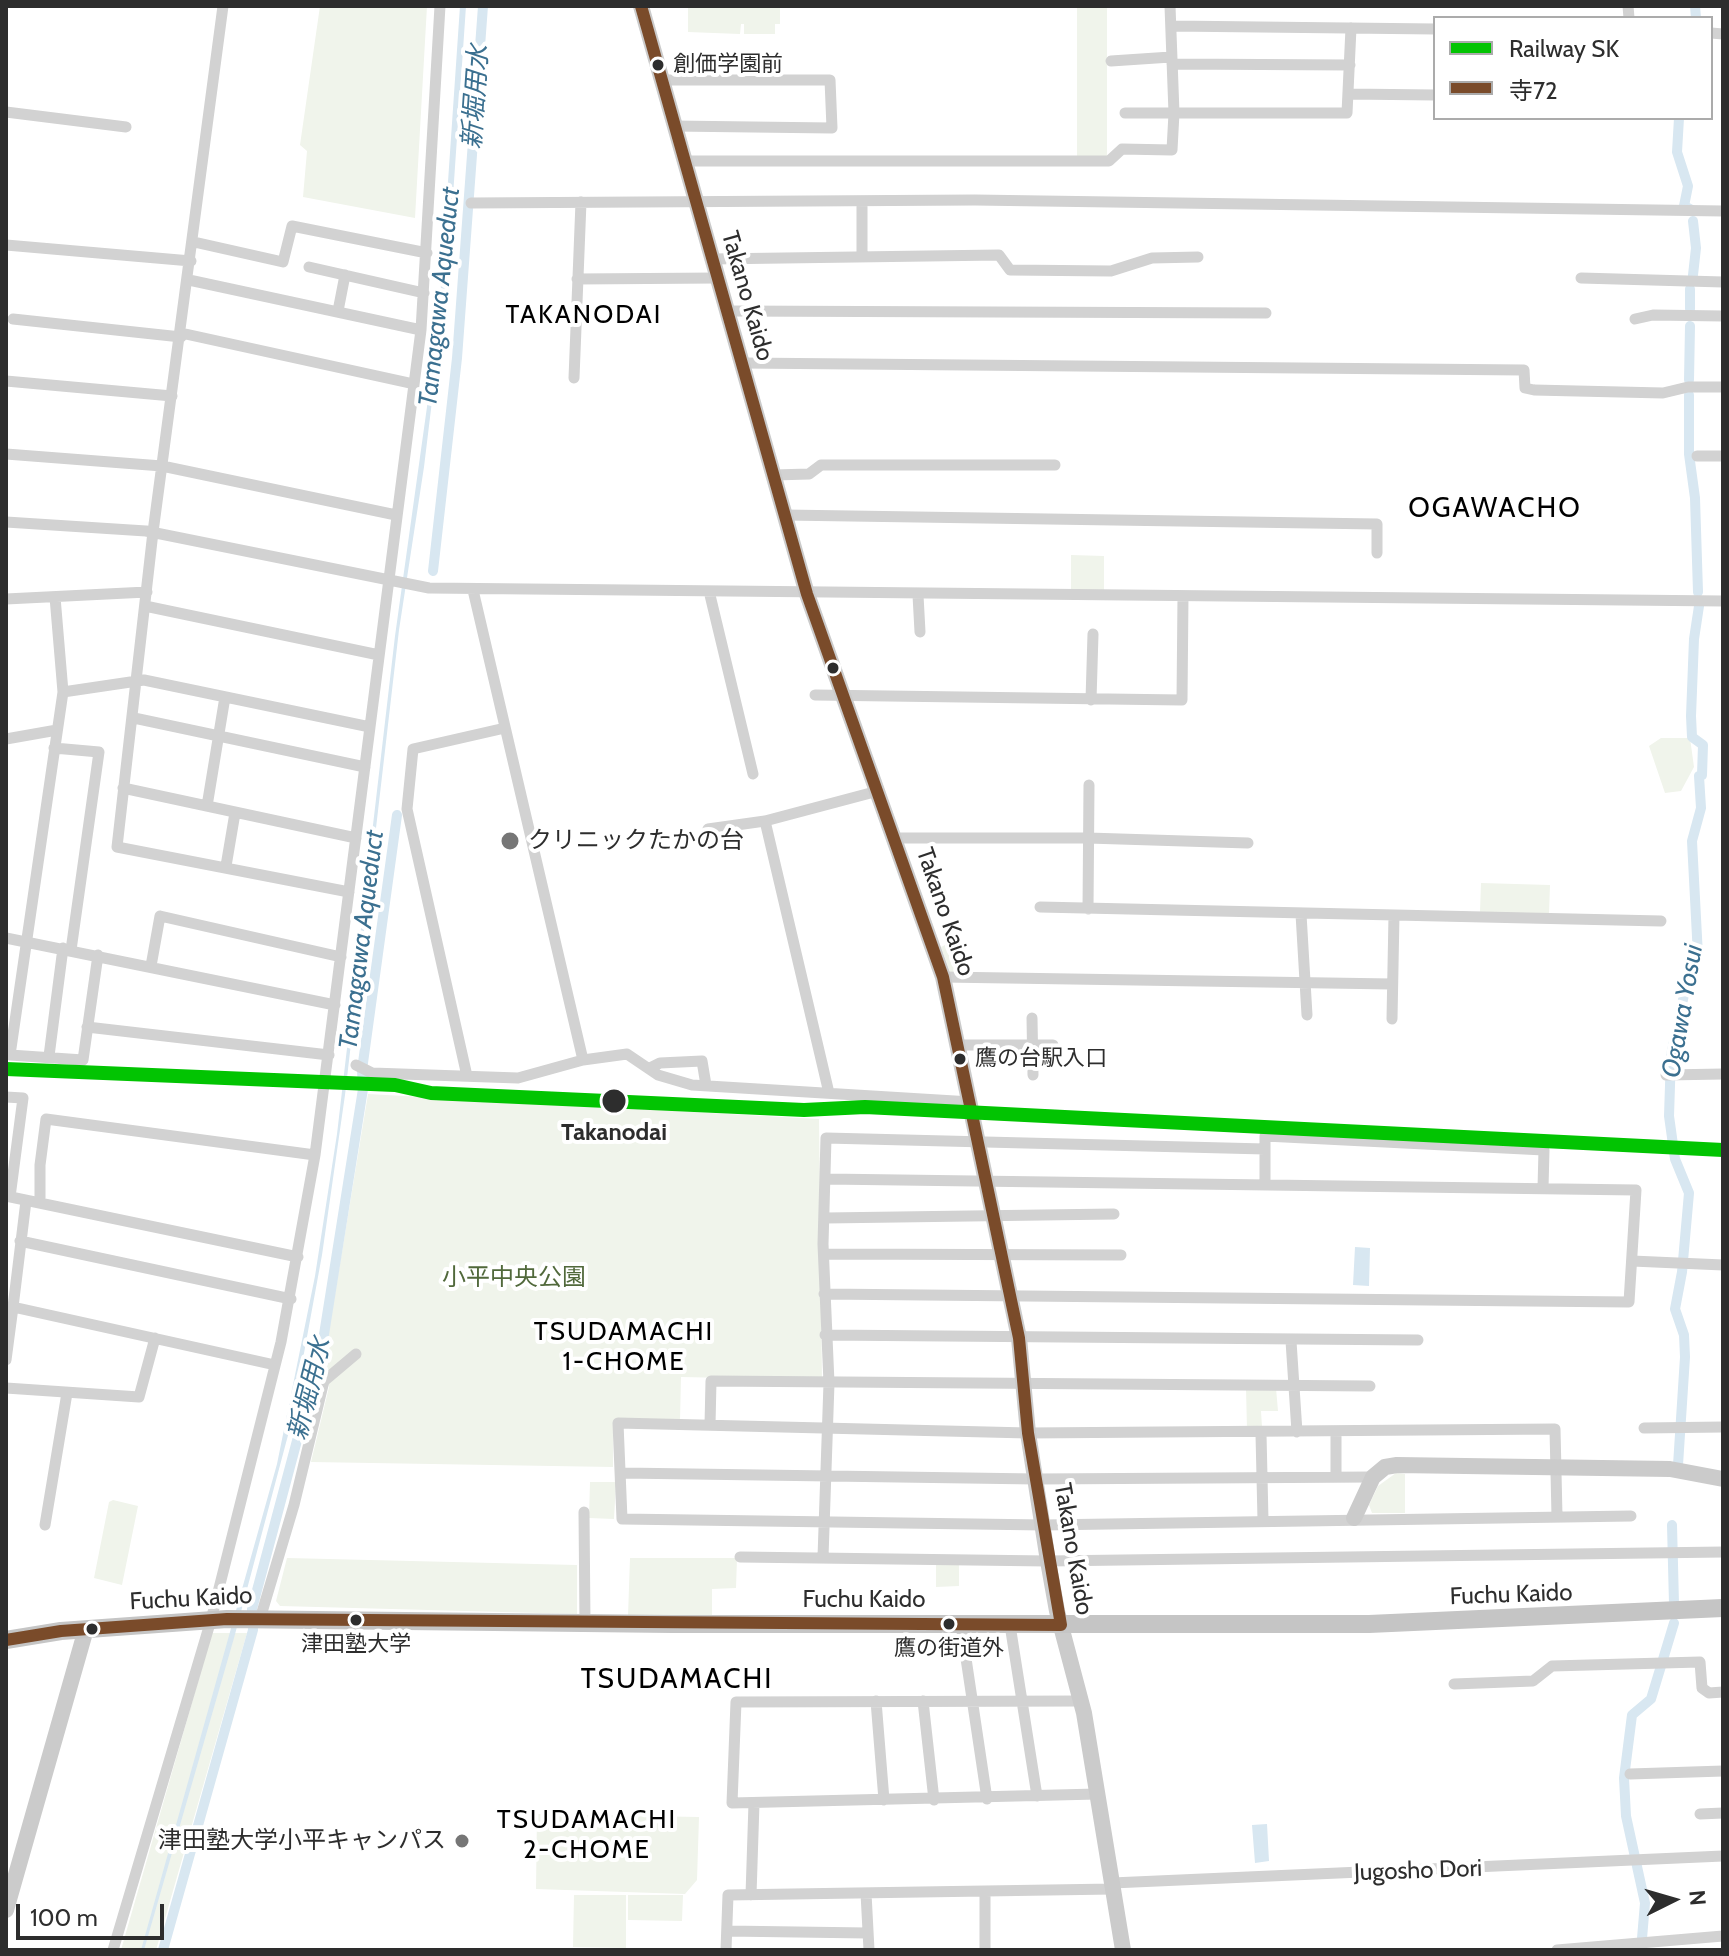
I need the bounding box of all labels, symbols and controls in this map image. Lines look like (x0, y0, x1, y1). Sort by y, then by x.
legend (1433, 16, 1713, 120)
text: Railway SK (1509, 34, 1619, 63)
water label: 新堀用水 (457, 44, 495, 150)
place label: 創価学園前 (673, 52, 783, 78)
marker: 創価学園前 (650, 57, 666, 73)
text: 寺72 (1509, 76, 1558, 105)
water label: Tamagawa Aqueduct (413, 186, 467, 408)
street label: Takano Kaido (715, 228, 779, 364)
district label: TAKANODAI (506, 299, 662, 331)
district label: OGAWACHO (1408, 492, 1582, 526)
unlabelled marker (825, 660, 841, 676)
place label: クリニックたかの台 (528, 827, 744, 855)
water label: Tamagawa Aqueduct (333, 829, 391, 1051)
marker: クリニックたかの台 (499, 830, 521, 852)
street label: Takano Kaido (910, 844, 980, 980)
water label: Ogawa Yosui (1656, 942, 1710, 1080)
place label: 鷹の台駅入口 (975, 1046, 1107, 1072)
marker: 鷹の台駅入口 (952, 1051, 968, 1067)
marker: Takanodai (600, 1087, 628, 1115)
place label: Takanodai (561, 1119, 667, 1147)
park label: 小平中央公園 (442, 1264, 586, 1292)
district label: TSUDAMACHI 1-CHOME (534, 1316, 714, 1378)
water label: 新堀用水 (282, 1335, 338, 1443)
street label: Takano Kaido (1047, 1481, 1099, 1617)
street label: Fuchu Kaido (1449, 1578, 1573, 1612)
street label: Fuchu Kaido (129, 1581, 253, 1617)
street label: Fuchu Kaido (803, 1586, 925, 1614)
marker: 津田塾大学 (348, 1612, 364, 1628)
marker: 鷹の街道外 (941, 1616, 957, 1632)
unlabelled marker (84, 1621, 100, 1637)
place label: 津田塾大学 (301, 1632, 411, 1658)
place label: 鷹の街道外 (894, 1636, 1004, 1662)
district label: TSUDAMACHI (581, 1663, 773, 1697)
district label: TSUDAMACHI 2-CHOME (497, 1804, 677, 1866)
place label: 津田塾大学小平キャンパス (158, 1827, 446, 1855)
marker: 津田塾大学小平キャンパス (453, 1832, 471, 1850)
street label: Jugosho Dori (1353, 1854, 1483, 1888)
north arrow (1633, 1860, 1713, 1940)
scale bar (20, 1888, 168, 1938)
text: N (1683, 1889, 1712, 1907)
text: 100 m (30, 1903, 98, 1932)

